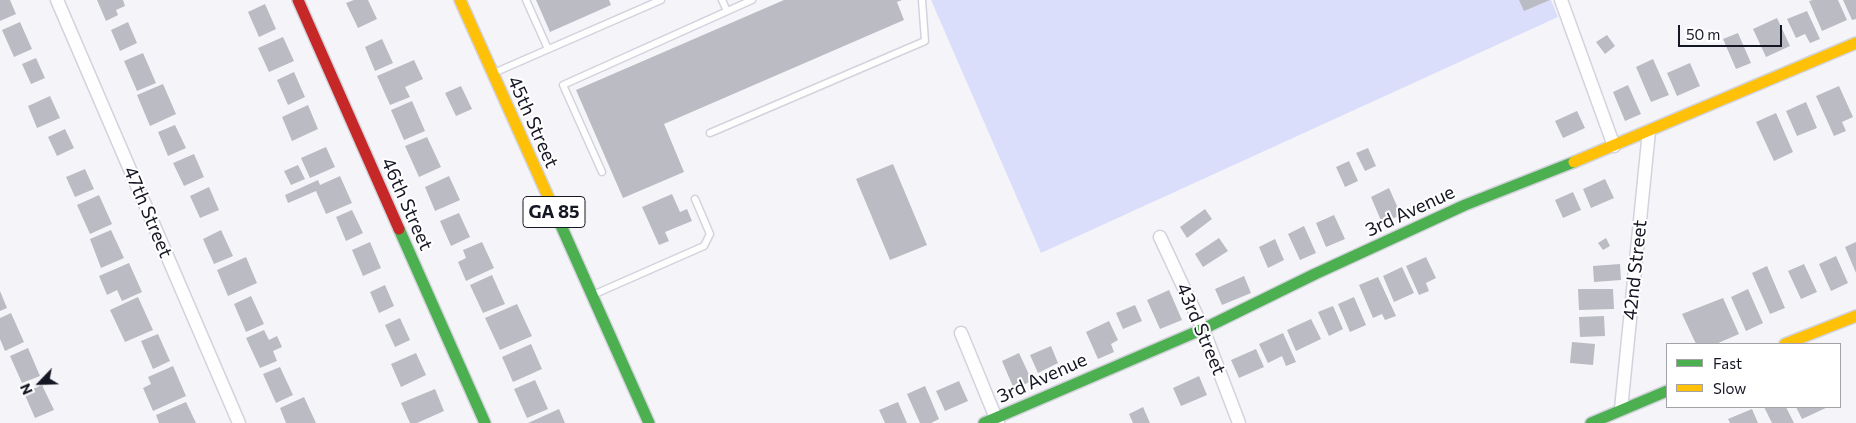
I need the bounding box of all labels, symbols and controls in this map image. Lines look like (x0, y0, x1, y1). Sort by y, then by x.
scale bar (1681, 15, 1785, 47)
text: 50 m (1686, 25, 1720, 43)
street label: 45th Street (503, 72, 563, 172)
street label: 46th Street (376, 154, 438, 254)
street label: 47th Street (119, 163, 177, 261)
street label: 3rd Avenue (1362, 180, 1458, 242)
road number: GA 85 (523, 196, 585, 228)
street label: 42nd Street (1618, 219, 1652, 321)
street label: 43rd Street (1171, 280, 1231, 378)
legend (1666, 343, 1841, 408)
street label: 3rd Avenue (993, 348, 1091, 408)
text: Fast (1713, 354, 1742, 372)
north arrow (15, 358, 65, 408)
text: Slow (1713, 379, 1746, 397)
text: N (16, 381, 36, 398)

